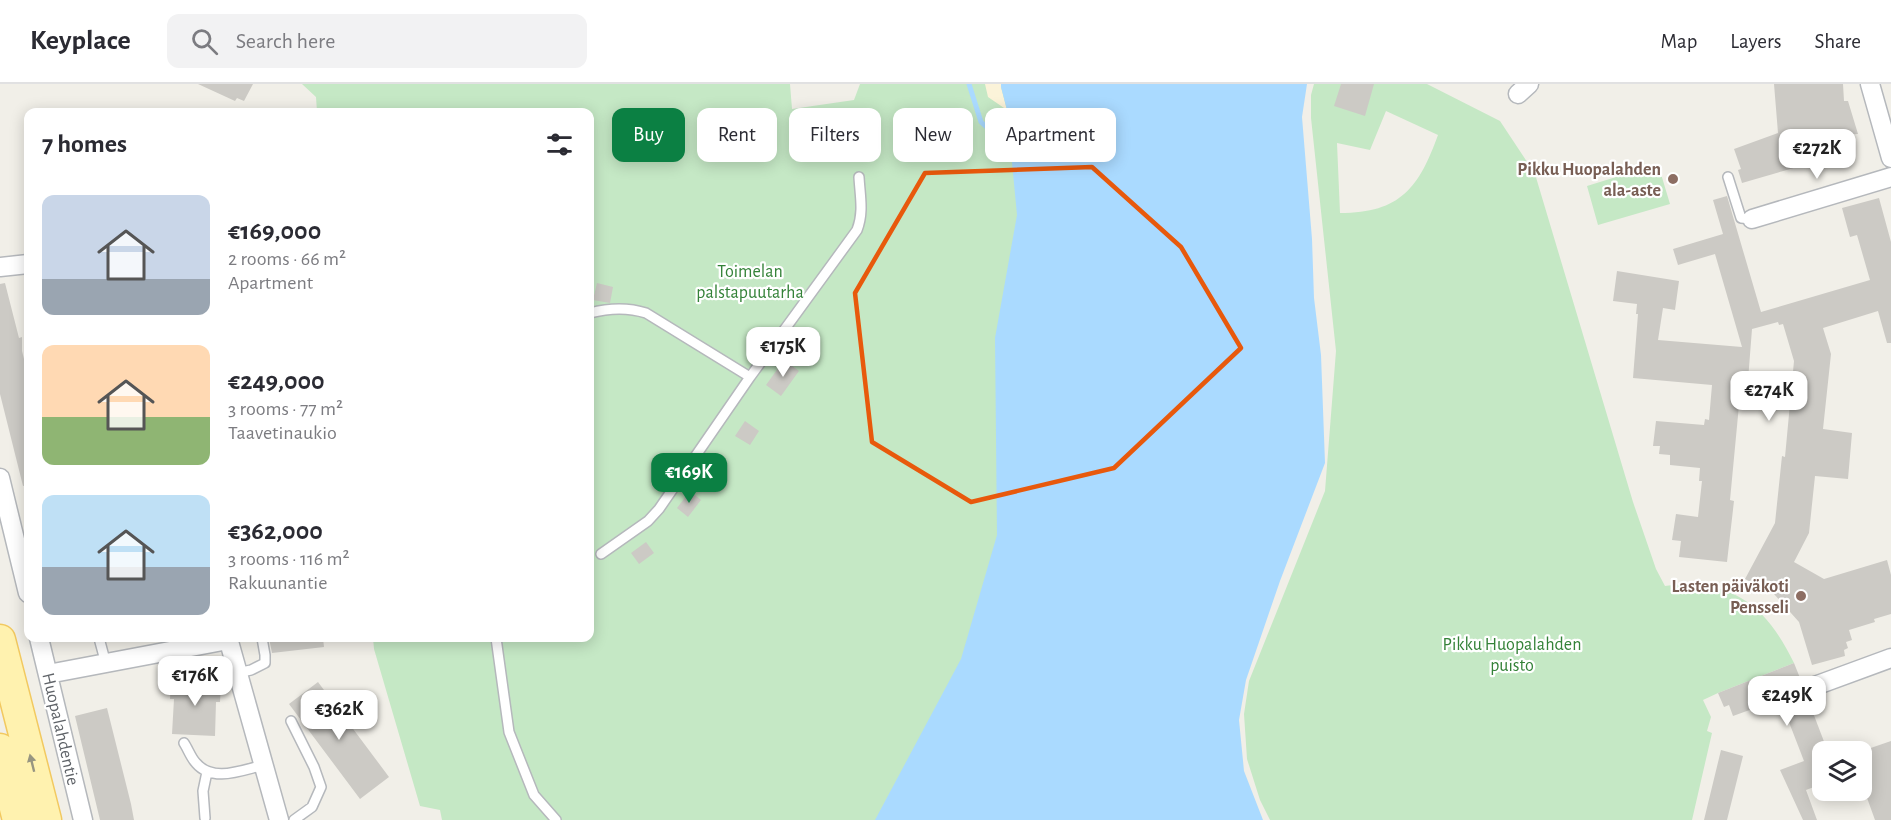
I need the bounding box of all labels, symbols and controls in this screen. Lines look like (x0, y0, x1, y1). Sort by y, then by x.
search box (167, 14, 587, 68)
icon: search (188, 25, 221, 58)
text: Keyplace (30, 27, 131, 55)
text: Search here (236, 30, 335, 52)
text: Map (1661, 31, 1697, 52)
text: Layers (1730, 31, 1781, 52)
text: Share (1814, 31, 1861, 52)
chip: Buy (612, 108, 685, 162)
chip: Rent (697, 108, 777, 162)
chip: Filters (789, 108, 881, 162)
chip: New (893, 108, 973, 162)
chip: Apartment (985, 108, 1116, 162)
icon: filters (543, 128, 576, 161)
pin: €272K (1775, 129, 1859, 180)
text: 7 homes (42, 131, 127, 157)
text: €272K (1793, 138, 1841, 158)
place label: Pikku Huopalahden ala-aste (1517, 161, 1661, 200)
marker: Pikku Huopalahden ala-aste (1666, 172, 1680, 186)
text: €169,000 (228, 218, 321, 244)
icon: home (90, 219, 162, 291)
text: 2 rooms · 66 m² (228, 249, 346, 269)
park label: Toimelan palstapuutarha (696, 263, 804, 302)
text: Apartment (228, 273, 313, 293)
pin: €175K (741, 327, 825, 378)
text: €175K (760, 336, 806, 356)
text: €249,000 (228, 368, 325, 394)
icon: home (90, 369, 162, 441)
pin: €274K (1727, 371, 1811, 422)
text: €274K (1744, 380, 1794, 400)
text: 3 rooms · 77 m² (228, 399, 343, 419)
text: Taavetinaukio (228, 423, 337, 443)
pin: €169K (647, 453, 731, 504)
text: €169K (665, 462, 713, 482)
text: €362,000 (228, 518, 323, 544)
icon: home (90, 519, 162, 591)
text: 3 rooms · 116 m² (228, 549, 349, 569)
text: Rakuunantie (228, 573, 327, 593)
place label: Lasten päiväkoti Pensseli (1672, 578, 1789, 617)
marker: Lasten päiväkoti Pensseli (1794, 589, 1808, 603)
park label: Pikku Huopalahden puisto (1443, 636, 1581, 675)
pin: €176K (153, 656, 237, 707)
text: €176K (172, 665, 218, 685)
street label: Huopalahdentie (38, 671, 82, 787)
pin: €249K (1745, 676, 1829, 727)
text: €249K (1762, 685, 1812, 705)
pin: €362K (297, 690, 381, 741)
text: €362K (315, 699, 363, 719)
map controls (1812, 741, 1872, 801)
button: layers (1812, 741, 1872, 801)
one-way arrow (26, 754, 36, 772)

